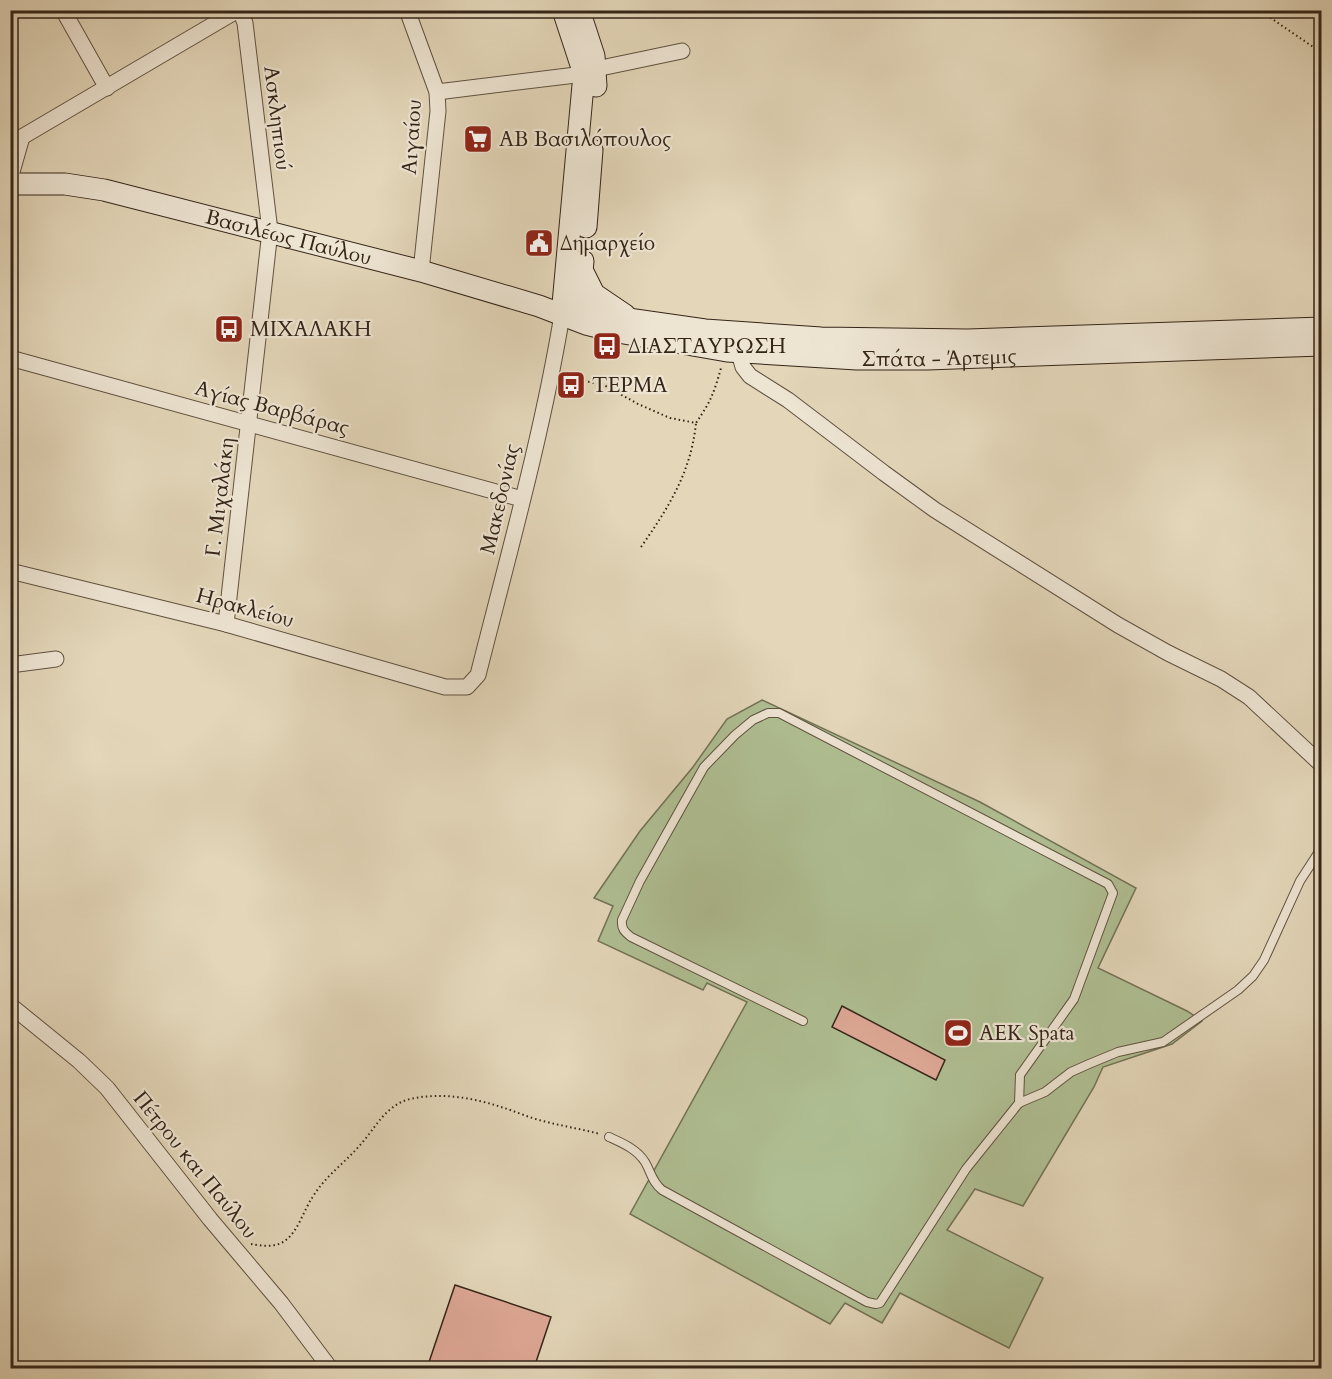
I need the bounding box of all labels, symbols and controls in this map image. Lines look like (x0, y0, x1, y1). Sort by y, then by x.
street label: Ασκληπιού (256, 64, 298, 172)
street label: Αιγαίου (395, 98, 429, 176)
supermarket icon: ΑΒ Βασιλόπουλος (462, 123, 494, 155)
place label: ΑΒ Βασιλόπουλος (499, 125, 671, 154)
street label: Βασιλέως Παύλου (202, 202, 375, 272)
public building icon: Δημαρχείο (523, 227, 555, 259)
place label: Δημαρχείο (560, 229, 655, 258)
bus stop icon: ΜΙΧΑΛΑΚΗ (213, 313, 245, 345)
place label: ΜΙΧΑΛΑΚΗ (250, 315, 371, 344)
bus stop icon: ΔΙΑΣΤΑΥΡΩΣΗ (591, 330, 623, 362)
place label: ΔΙΑΣΤΑΥΡΩΣΗ (628, 332, 786, 361)
street label: Σπάτα - Άρτεμις (861, 341, 1017, 374)
bus stop icon: ΤΕΡΜΑ (555, 369, 587, 401)
place label: ΤΕΡΜΑ (592, 371, 668, 400)
street label: Αγίας Βαρβάρας (192, 373, 352, 443)
street label: Γ. Μιχαλάκη (198, 436, 242, 558)
street label: Μακεδονίας (473, 441, 527, 557)
street label: Ηρακλείου (193, 581, 297, 635)
sports icon: AEK Spata (942, 1017, 974, 1049)
place label: AEK Spata (979, 1019, 1075, 1048)
street label: Πέτρου και Παύλου (126, 1085, 264, 1245)

